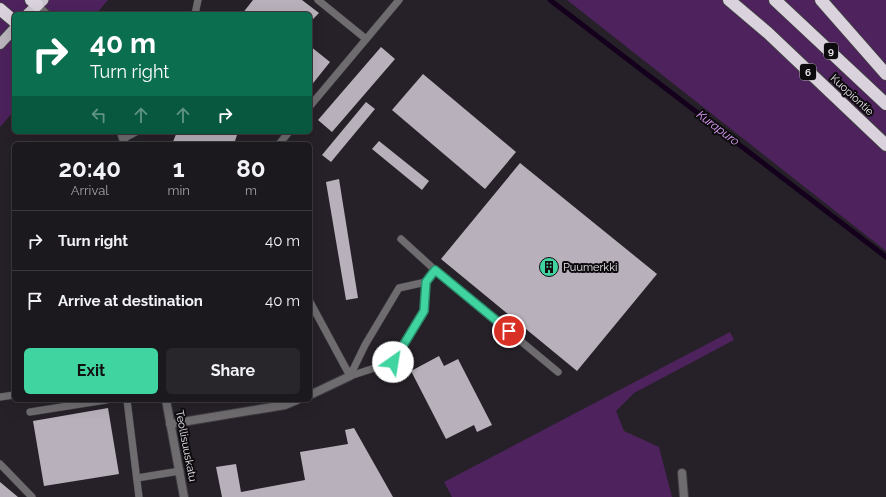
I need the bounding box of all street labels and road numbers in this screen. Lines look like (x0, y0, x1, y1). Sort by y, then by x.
road number: 9 (824, 43, 838, 59)
road number: 6 (800, 64, 816, 80)
street label: Kuopiontie (828, 72, 877, 119)
street label: Teollisuuskatu (173, 409, 199, 483)

